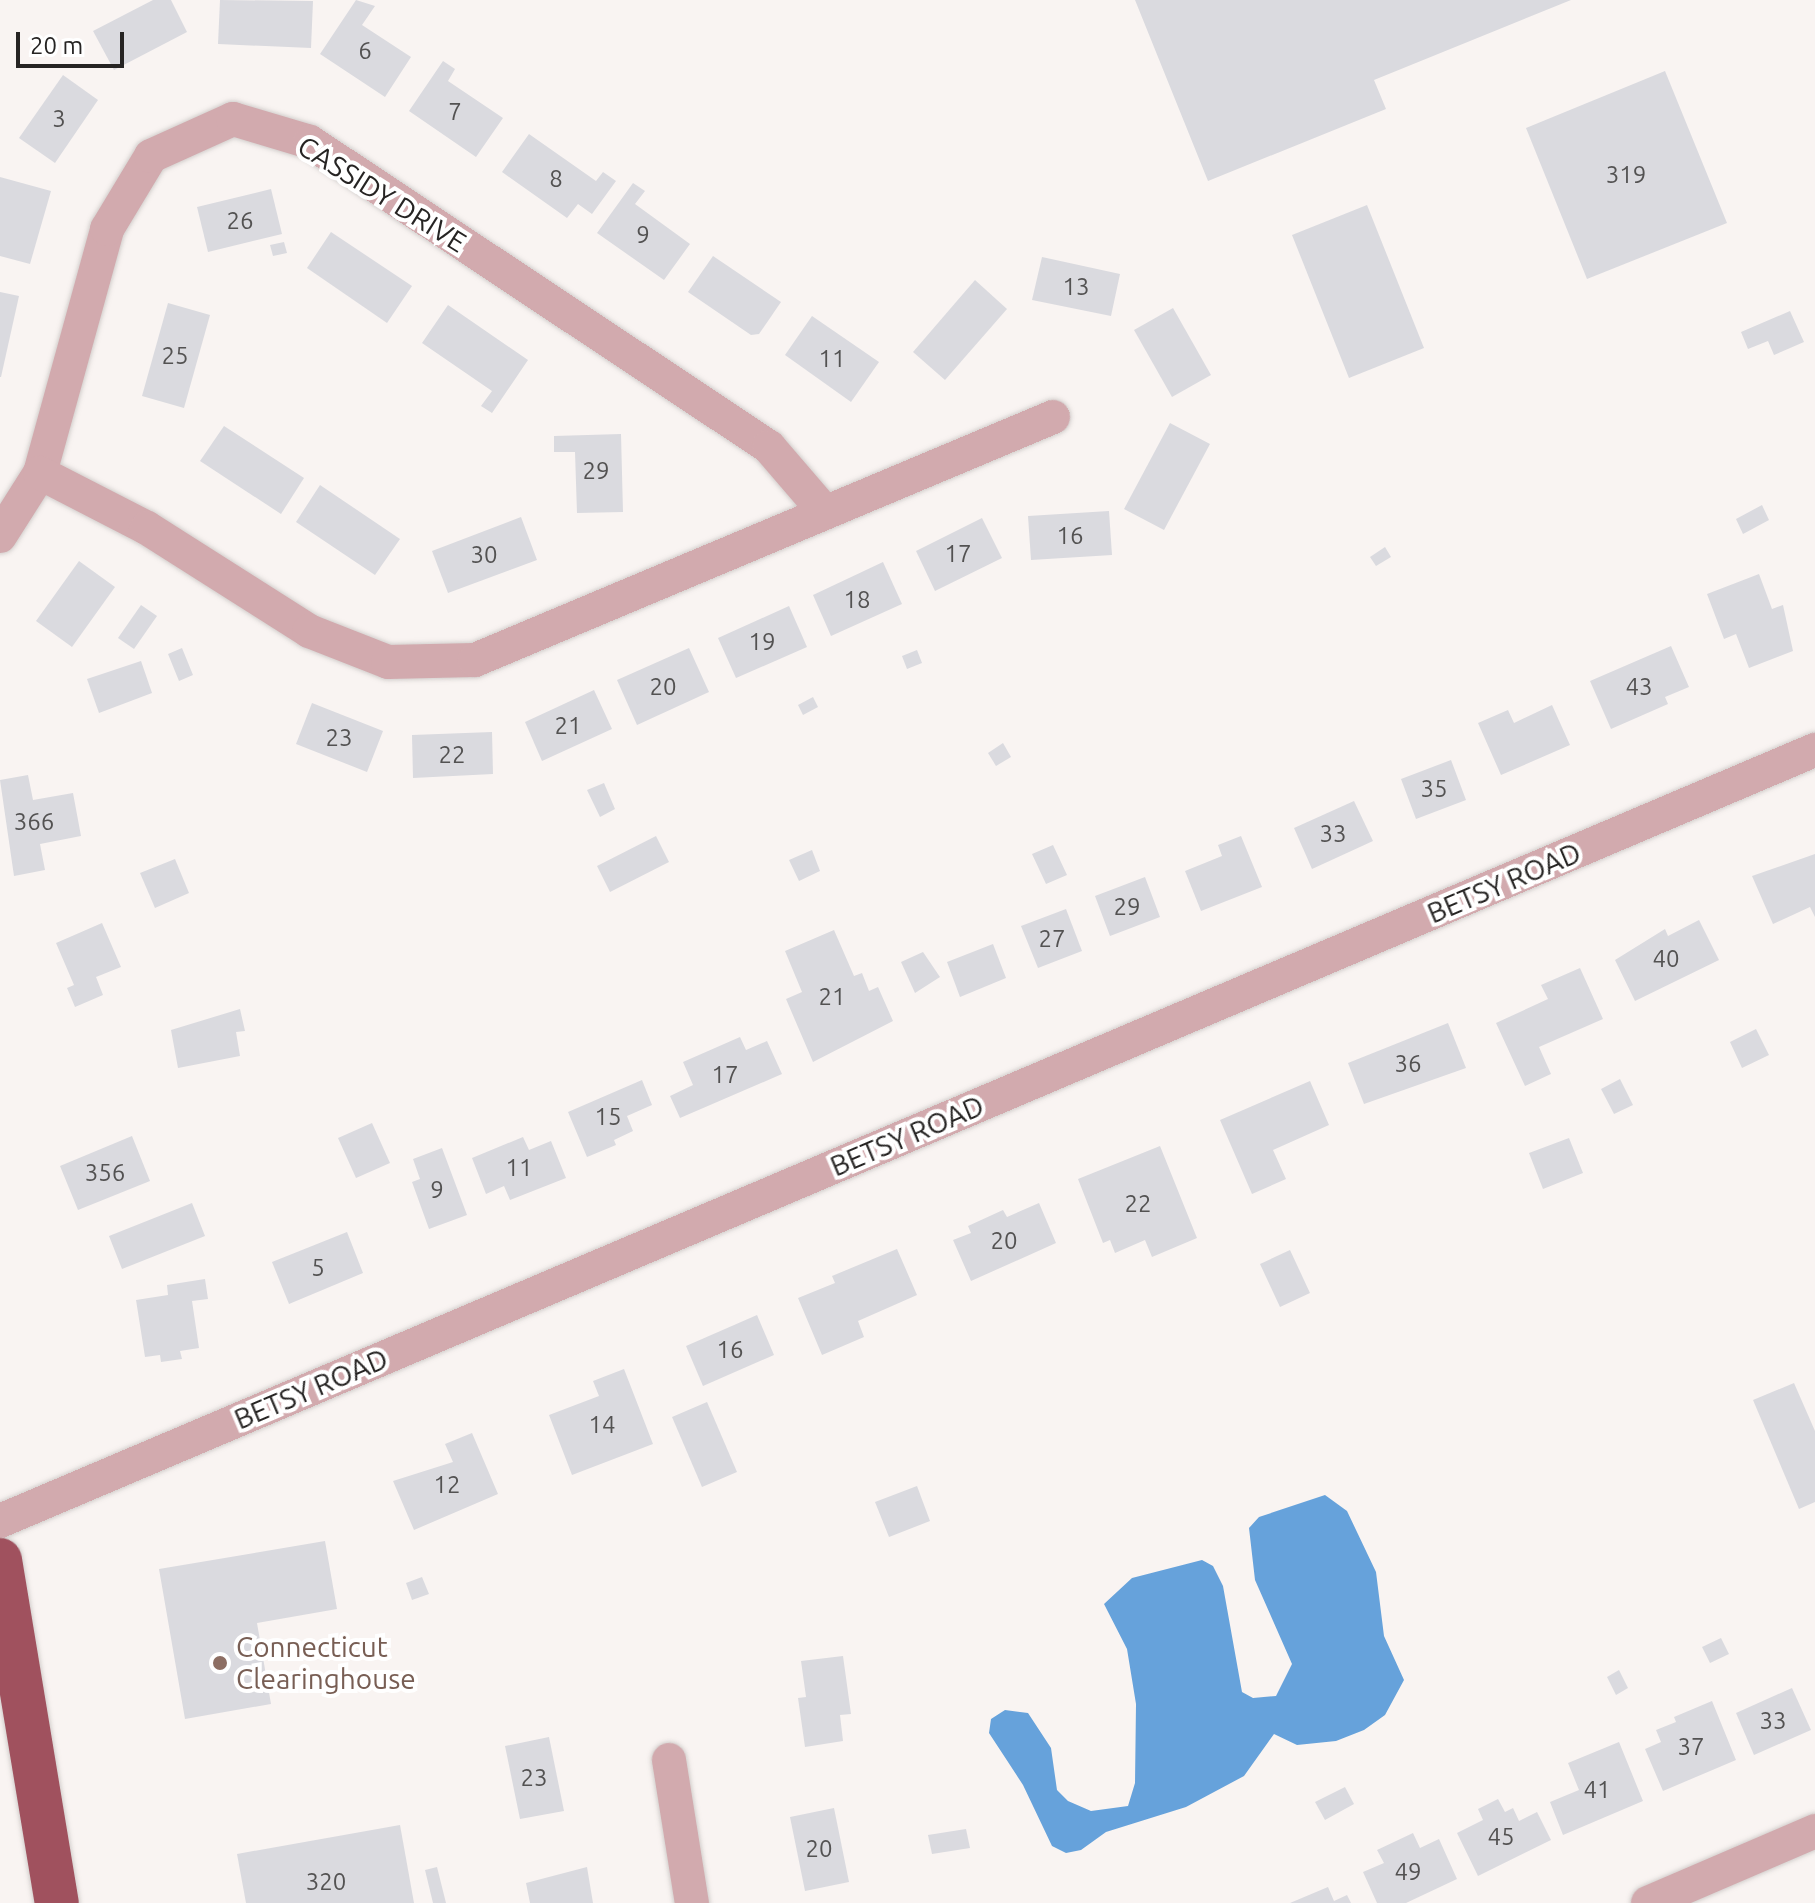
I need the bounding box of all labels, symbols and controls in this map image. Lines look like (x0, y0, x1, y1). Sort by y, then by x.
scale bar (20, 16, 128, 66)
text: 20 m (30, 32, 83, 59)
house number: 6 (358, 37, 372, 65)
house number: 7 (448, 98, 462, 126)
house number: 3 (52, 105, 66, 133)
street label: CASSIDY DRIVE (292, 129, 472, 259)
house number: 319 (1606, 161, 1646, 189)
house number: 8 (549, 165, 563, 193)
house number: 26 (226, 207, 254, 235)
house number: 9 (636, 221, 650, 249)
house number: 13 (1062, 273, 1090, 301)
house number: 25 (161, 342, 189, 370)
house number: 11 (818, 345, 846, 373)
house number: 29 (582, 457, 610, 485)
house number: 16 (1056, 522, 1084, 550)
house number: 17 (944, 540, 972, 568)
house number: 30 (470, 541, 498, 569)
house number: 18 (843, 586, 871, 614)
house number: 19 (748, 628, 776, 656)
house number: 20 (649, 673, 677, 701)
house number: 43 (1625, 673, 1653, 701)
house number: 21 (554, 712, 582, 740)
house number: 23 (325, 724, 353, 752)
house number: 22 (438, 741, 466, 769)
house number: 35 (1420, 775, 1448, 803)
house number: 366 (14, 808, 54, 836)
house number: 33 (1319, 820, 1347, 848)
street label: BETSY ROAD (1422, 836, 1586, 930)
house number: 29 (1113, 893, 1141, 921)
house number: 27 (1038, 925, 1066, 953)
house number: 40 (1652, 945, 1680, 973)
house number: 21 (818, 983, 846, 1011)
house number: 36 (1394, 1050, 1422, 1078)
house number: 17 (711, 1061, 739, 1089)
street label: BETSY ROAD (825, 1089, 989, 1183)
house number: 15 (594, 1103, 622, 1131)
house number: 11 (505, 1154, 533, 1182)
house number: 356 (85, 1159, 125, 1187)
house number: 9 (430, 1176, 444, 1204)
house number: 22 (1124, 1190, 1152, 1218)
house number: 20 (990, 1227, 1018, 1255)
house number: 5 (311, 1254, 325, 1282)
house number: 16 (716, 1336, 744, 1364)
street label: BETSY ROAD (229, 1342, 393, 1436)
house number: 14 (588, 1411, 616, 1439)
house number: 12 (433, 1471, 461, 1499)
place label: Connecticut Clearinghouse (236, 1630, 416, 1696)
marker: Connecticut Clearinghouse (211, 1654, 229, 1672)
house number: 33 (1759, 1707, 1787, 1735)
house number: 37 (1677, 1733, 1705, 1761)
house number: 23 (520, 1764, 548, 1792)
house number: 41 (1583, 1776, 1611, 1804)
house number: 45 (1487, 1823, 1515, 1851)
house number: 20 (805, 1835, 833, 1863)
house number: 49 (1394, 1858, 1422, 1886)
house number: 320 (306, 1868, 346, 1896)

